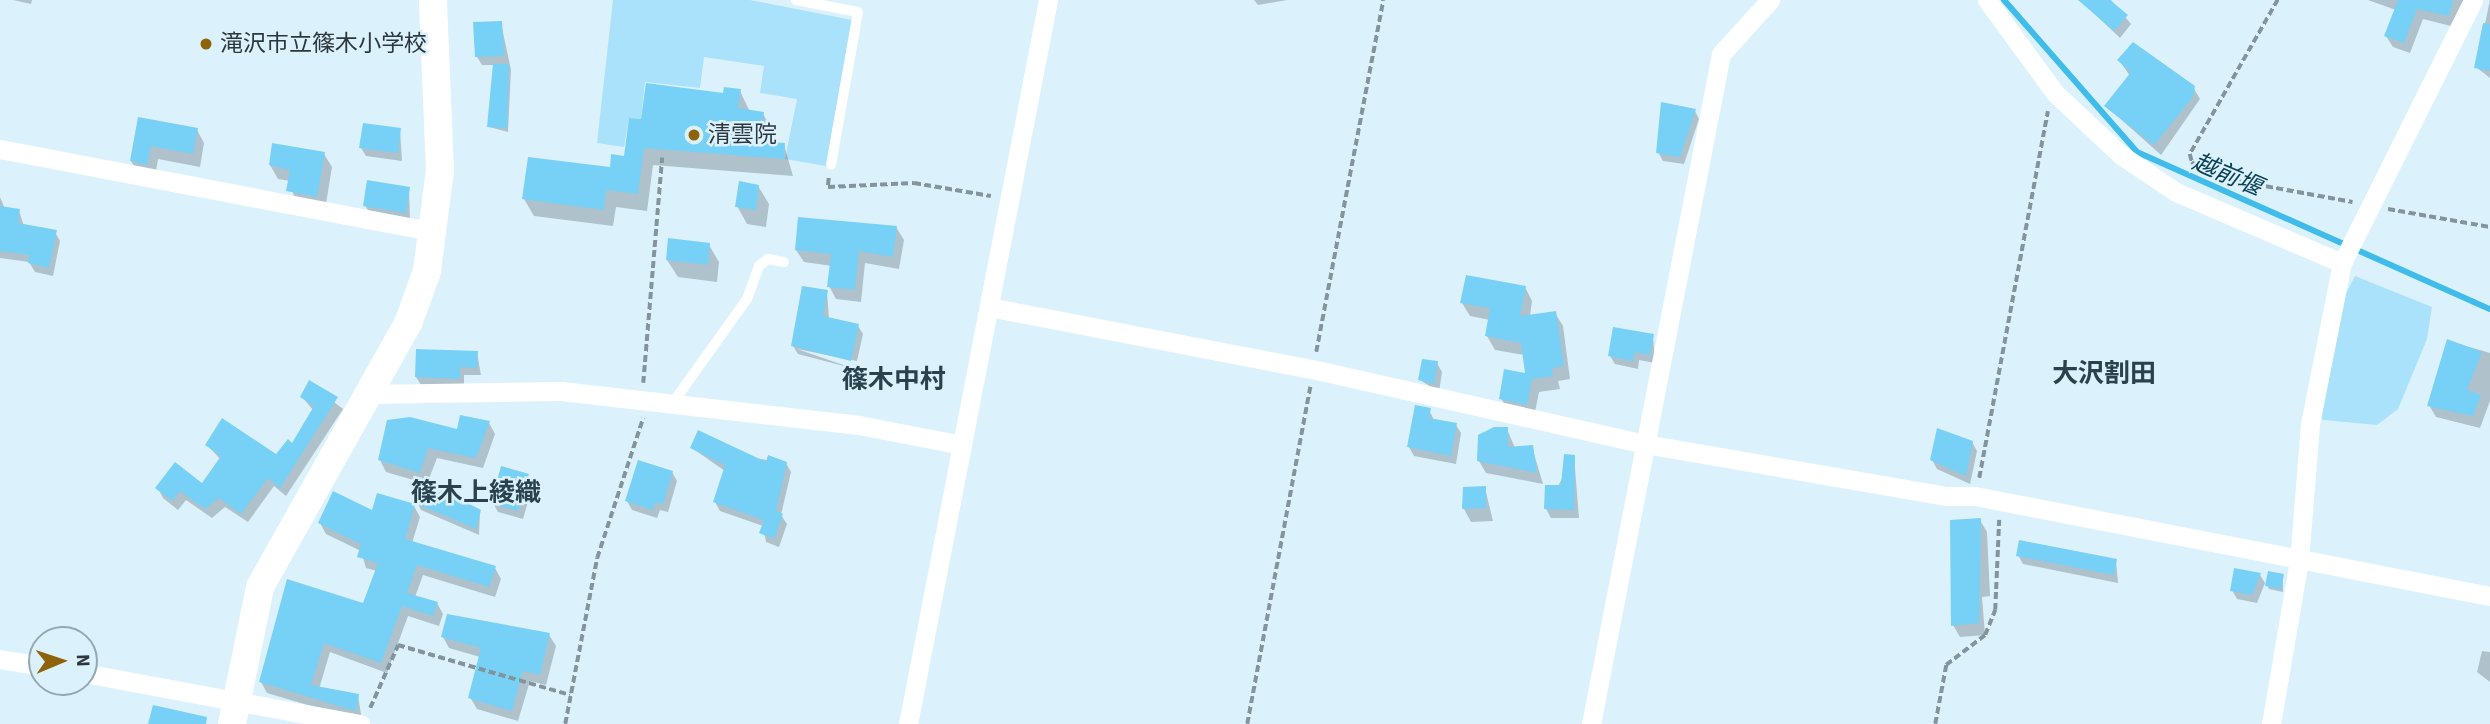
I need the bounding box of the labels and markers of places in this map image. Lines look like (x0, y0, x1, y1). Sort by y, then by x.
place label: 滝沢市立篠木小学校 (220, 30, 427, 58)
marker: 滝沢市立篠木小学校 (198, 36, 214, 52)
place label: 清雲院 (708, 121, 777, 149)
marker: 清雲院 (686, 127, 702, 143)

